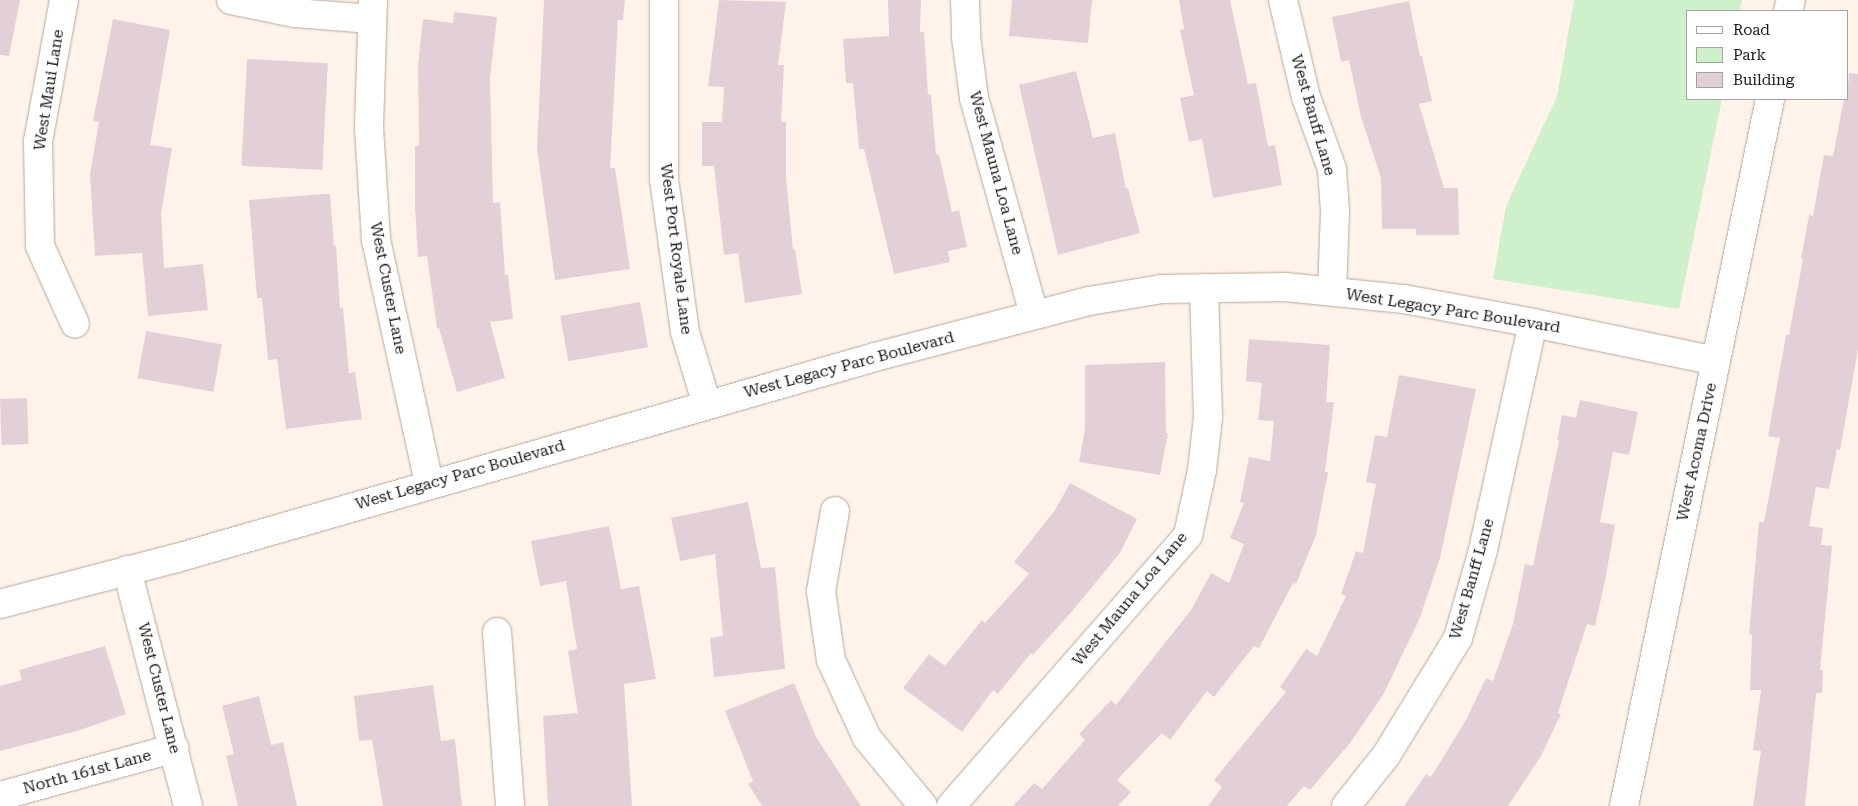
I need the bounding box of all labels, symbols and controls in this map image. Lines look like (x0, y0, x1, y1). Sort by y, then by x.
legend (1686, 10, 1848, 100)
text: Road (1733, 21, 1770, 39)
street label: West Maui Lane (30, 28, 68, 152)
text: Park (1733, 46, 1766, 64)
street label: West Banff Lane (1287, 52, 1339, 178)
text: Building (1733, 71, 1794, 89)
street label: West Mauna Loa Lane (965, 89, 1027, 257)
street label: West Port Royale Lane (656, 162, 696, 336)
street label: West Custer Lane (366, 220, 410, 356)
street label: West Legacy Parc Boulevard (1344, 285, 1562, 337)
street label: West Legacy Parc Boulevard (742, 328, 956, 402)
street label: West Acoma Drive (1673, 381, 1721, 523)
street label: West Legacy Parc Boulevard (353, 436, 567, 514)
street label: West Banff Lane (1446, 516, 1498, 642)
street label: West Mauna Loa Lane (1068, 528, 1192, 670)
street label: West Custer Lane (133, 621, 185, 755)
street label: North 161st Lane (21, 746, 153, 798)

